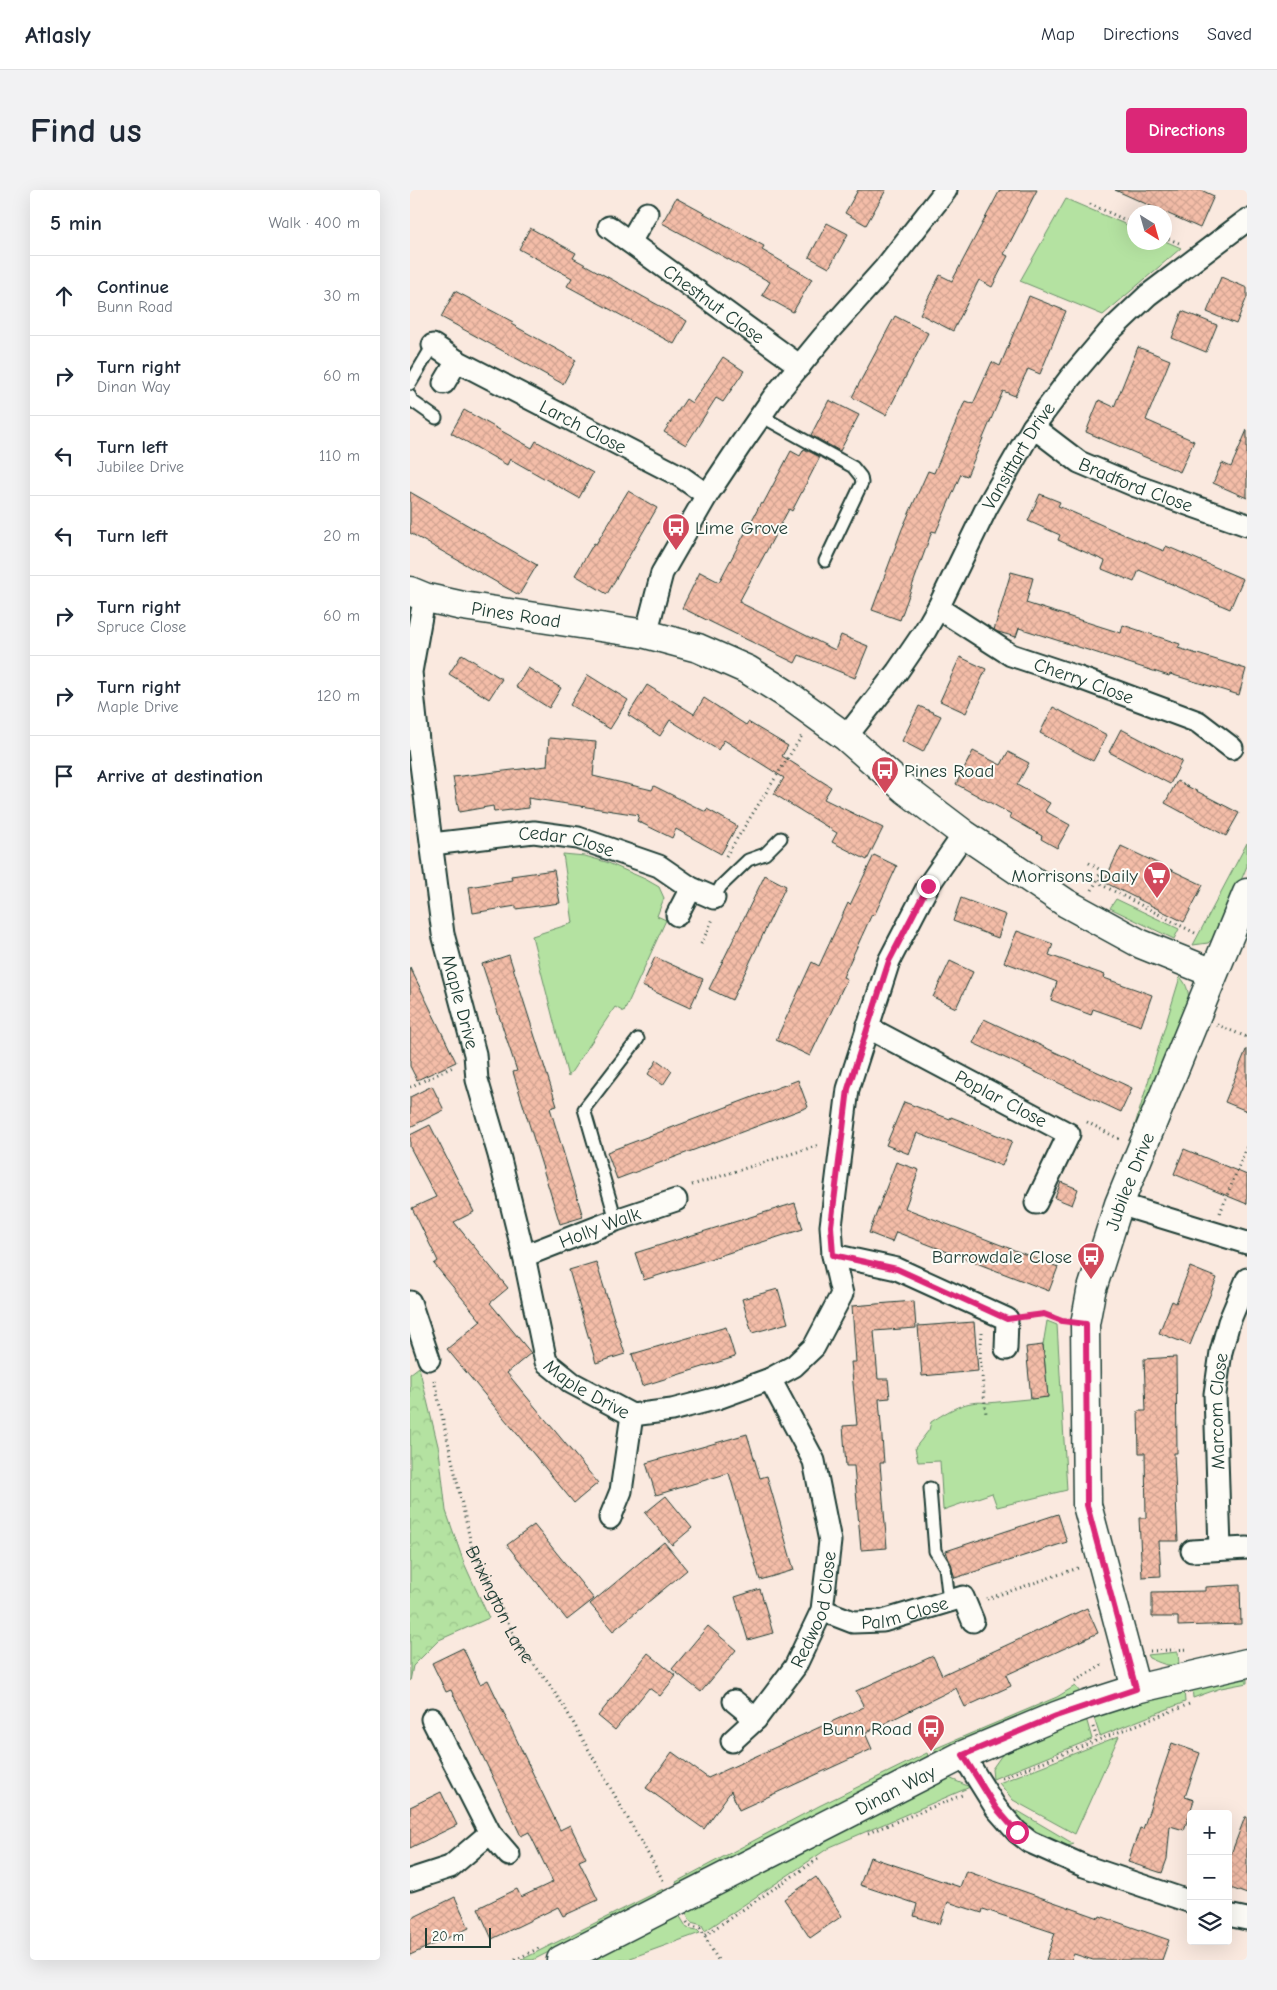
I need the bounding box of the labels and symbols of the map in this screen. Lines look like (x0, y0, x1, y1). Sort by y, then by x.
north arrow (1127, 205, 1172, 250)
street label: Chestnut Close (659, 260, 768, 348)
street label: Larch Close (536, 396, 630, 459)
street label: Vansittart Drive (978, 398, 1060, 514)
street label: Bradford Close (1075, 453, 1196, 517)
bus stop icon: Lime Grove (661, 512, 691, 551)
place label: Lime Grove (695, 517, 788, 539)
street label: Pines Road (470, 597, 562, 633)
street label: Cherry Close (1031, 653, 1137, 709)
bus stop icon: Pines Road (870, 755, 900, 794)
place label: Pines Road (904, 760, 994, 782)
street label: Cedar Close (517, 822, 617, 862)
supermarket icon: Morrisons Daily (1142, 860, 1172, 899)
place label: Morrisons Daily (1011, 865, 1139, 887)
route end (917, 875, 940, 898)
street label: Maple Drive (437, 952, 483, 1052)
street label: Poplar Close (951, 1066, 1051, 1132)
street label: Jubilee Drive (1101, 1130, 1159, 1233)
street label: Holly Walk (556, 1202, 644, 1253)
bus stop icon: Barrowdale Close (1076, 1241, 1106, 1280)
place label: Barrowdale Close (932, 1246, 1072, 1268)
street label: Marcom Close (1205, 1351, 1233, 1470)
street label: Maple Drive (539, 1355, 634, 1424)
street label: Brixington Lane (461, 1542, 539, 1668)
street label: Redwood Close (786, 1550, 841, 1671)
street label: Palm Close (861, 1592, 951, 1634)
bus stop icon: Bunn Road (916, 1713, 946, 1752)
place label: Bunn Road (822, 1718, 912, 1740)
street label: Dinan Way (852, 1761, 940, 1820)
route start (1006, 1821, 1029, 1844)
scale bar (425, 1925, 491, 1948)

